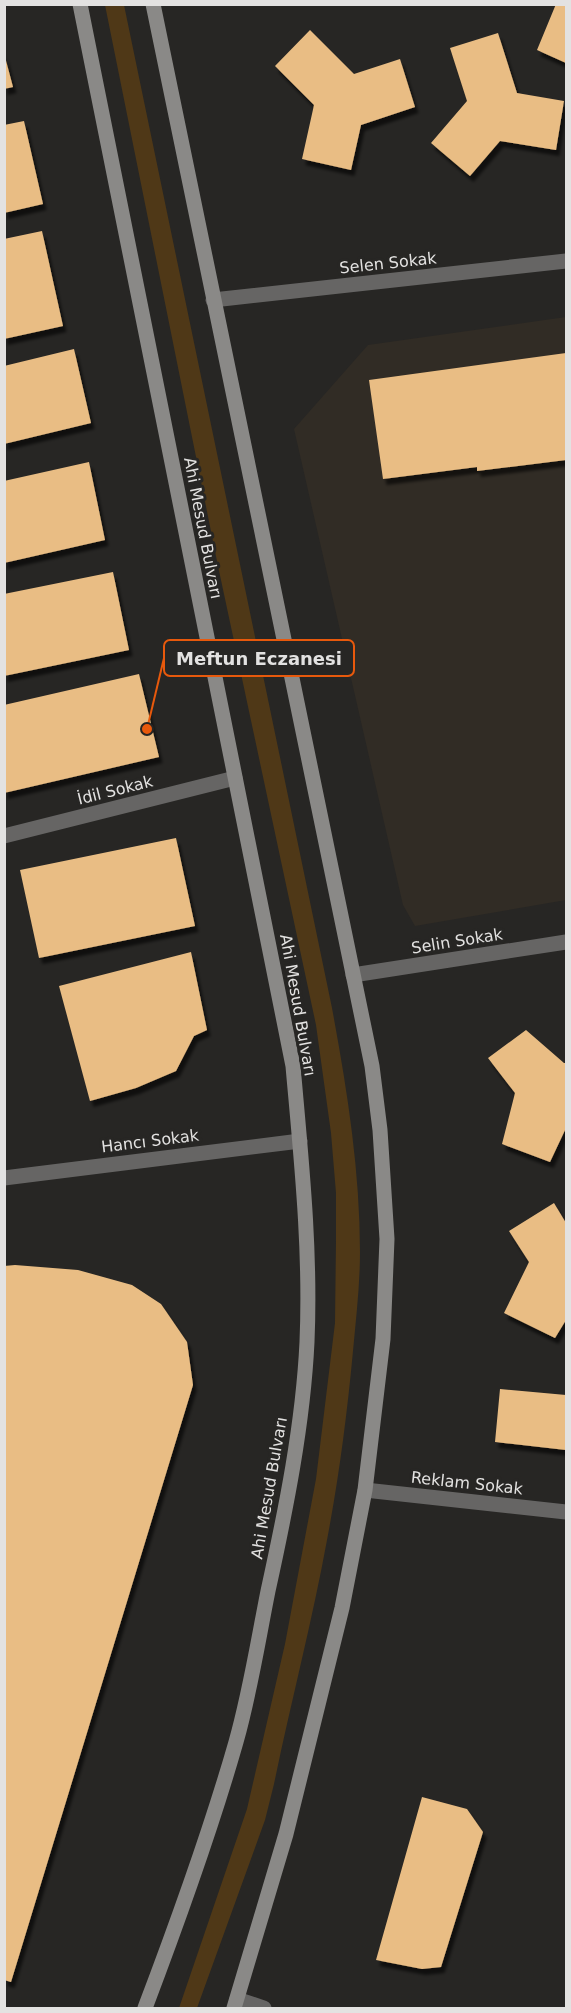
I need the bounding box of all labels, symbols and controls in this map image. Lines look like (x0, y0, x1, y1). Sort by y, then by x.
street label: Selen Sokak (339, 248, 438, 278)
street label: Ahi Mesud Bulvarı (180, 456, 226, 600)
callout: Meftun Eczanesi (164, 640, 354, 676)
text: Meftun Eczanesi (176, 648, 342, 669)
street label: İdil Sokak (75, 771, 155, 809)
street label: Selin Sokak (410, 924, 505, 958)
street label: Ahi Mesud Bulvarı (276, 933, 320, 1077)
street label: Hancı Sokak (100, 1125, 201, 1156)
street label: Ahi Mesud Bulvarı (247, 1416, 291, 1560)
street label: Reklam Sokak (410, 1468, 525, 1498)

